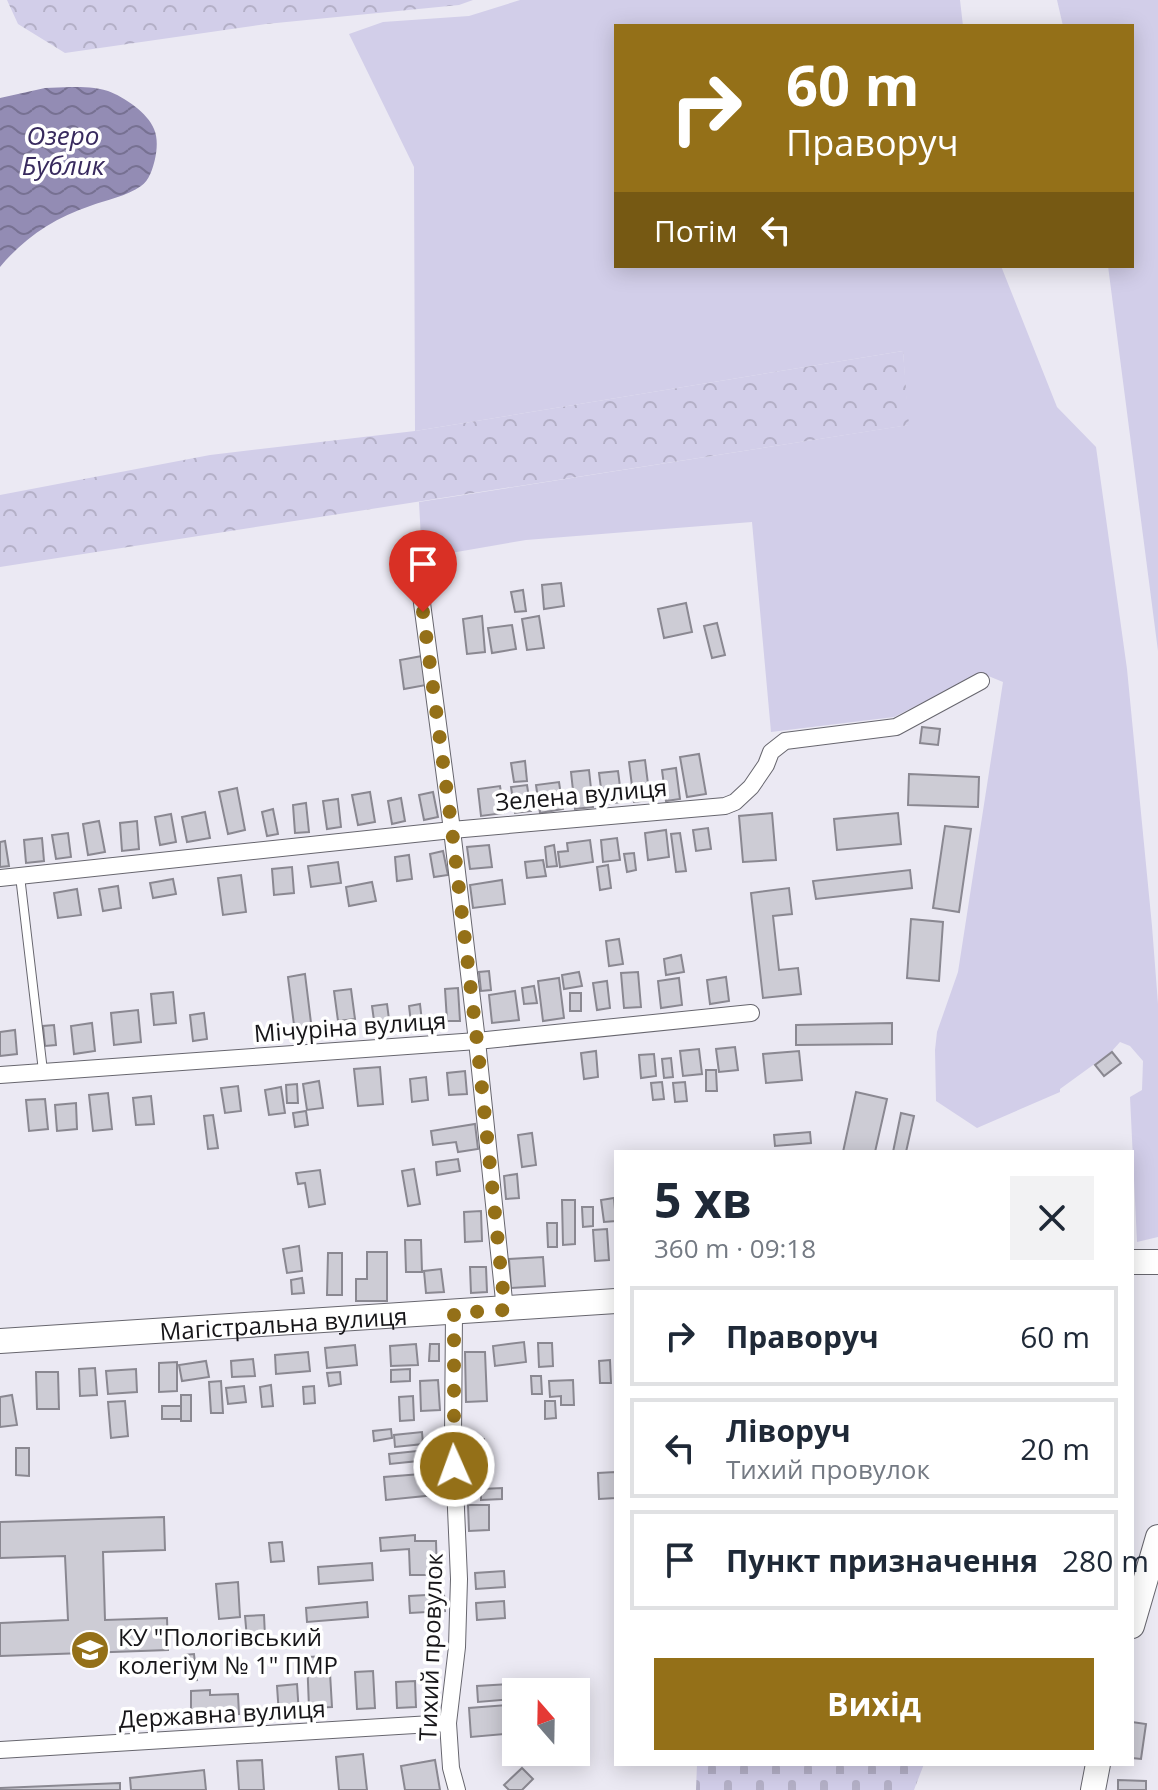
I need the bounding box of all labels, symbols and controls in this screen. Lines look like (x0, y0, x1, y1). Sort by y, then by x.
text: 60 m (786, 46, 920, 122)
icon: right (654, 56, 758, 160)
water label: Озеро Бублик (22, 117, 106, 183)
text: Праворуч (786, 118, 958, 167)
icon: left (754, 208, 798, 252)
text: Потім (654, 210, 738, 251)
pin (389, 530, 457, 612)
icon: arrive (401, 542, 445, 586)
street label: Зелена вулиця (494, 770, 668, 818)
street label: Мічуріна вулиця (253, 1003, 447, 1049)
text: 5 хв (654, 1167, 752, 1232)
button: close (1010, 1176, 1094, 1260)
text: 360 m · 09:18 (654, 1230, 816, 1266)
street label: Магістральна вулиця (159, 1298, 408, 1347)
icon: right (658, 1314, 702, 1358)
text: Праворуч (726, 1316, 879, 1357)
text: 60 m (1020, 1316, 1090, 1357)
text: Ліворуч (726, 1410, 851, 1451)
position arrow (412, 1424, 496, 1508)
icon: left (658, 1426, 702, 1470)
text: 20 m (1020, 1428, 1090, 1469)
text: Тихий провулок (726, 1451, 930, 1487)
icon: arrive (658, 1538, 702, 1582)
text: Пункт призначення (726, 1540, 1038, 1581)
text: 280 m (1062, 1540, 1149, 1581)
street label: Тихий провулок (410, 1552, 450, 1742)
place label: КУ "Пологівський колегіум № 1" ПМР (118, 1620, 338, 1681)
school or university icon: КУ "Пологівський колегіум № 1" ПМР (69, 1629, 111, 1671)
button: Вихід (654, 1658, 1094, 1750)
north arrow (502, 1678, 590, 1766)
map controls (502, 1678, 590, 1766)
street label: Державна вулиця (118, 1691, 326, 1735)

